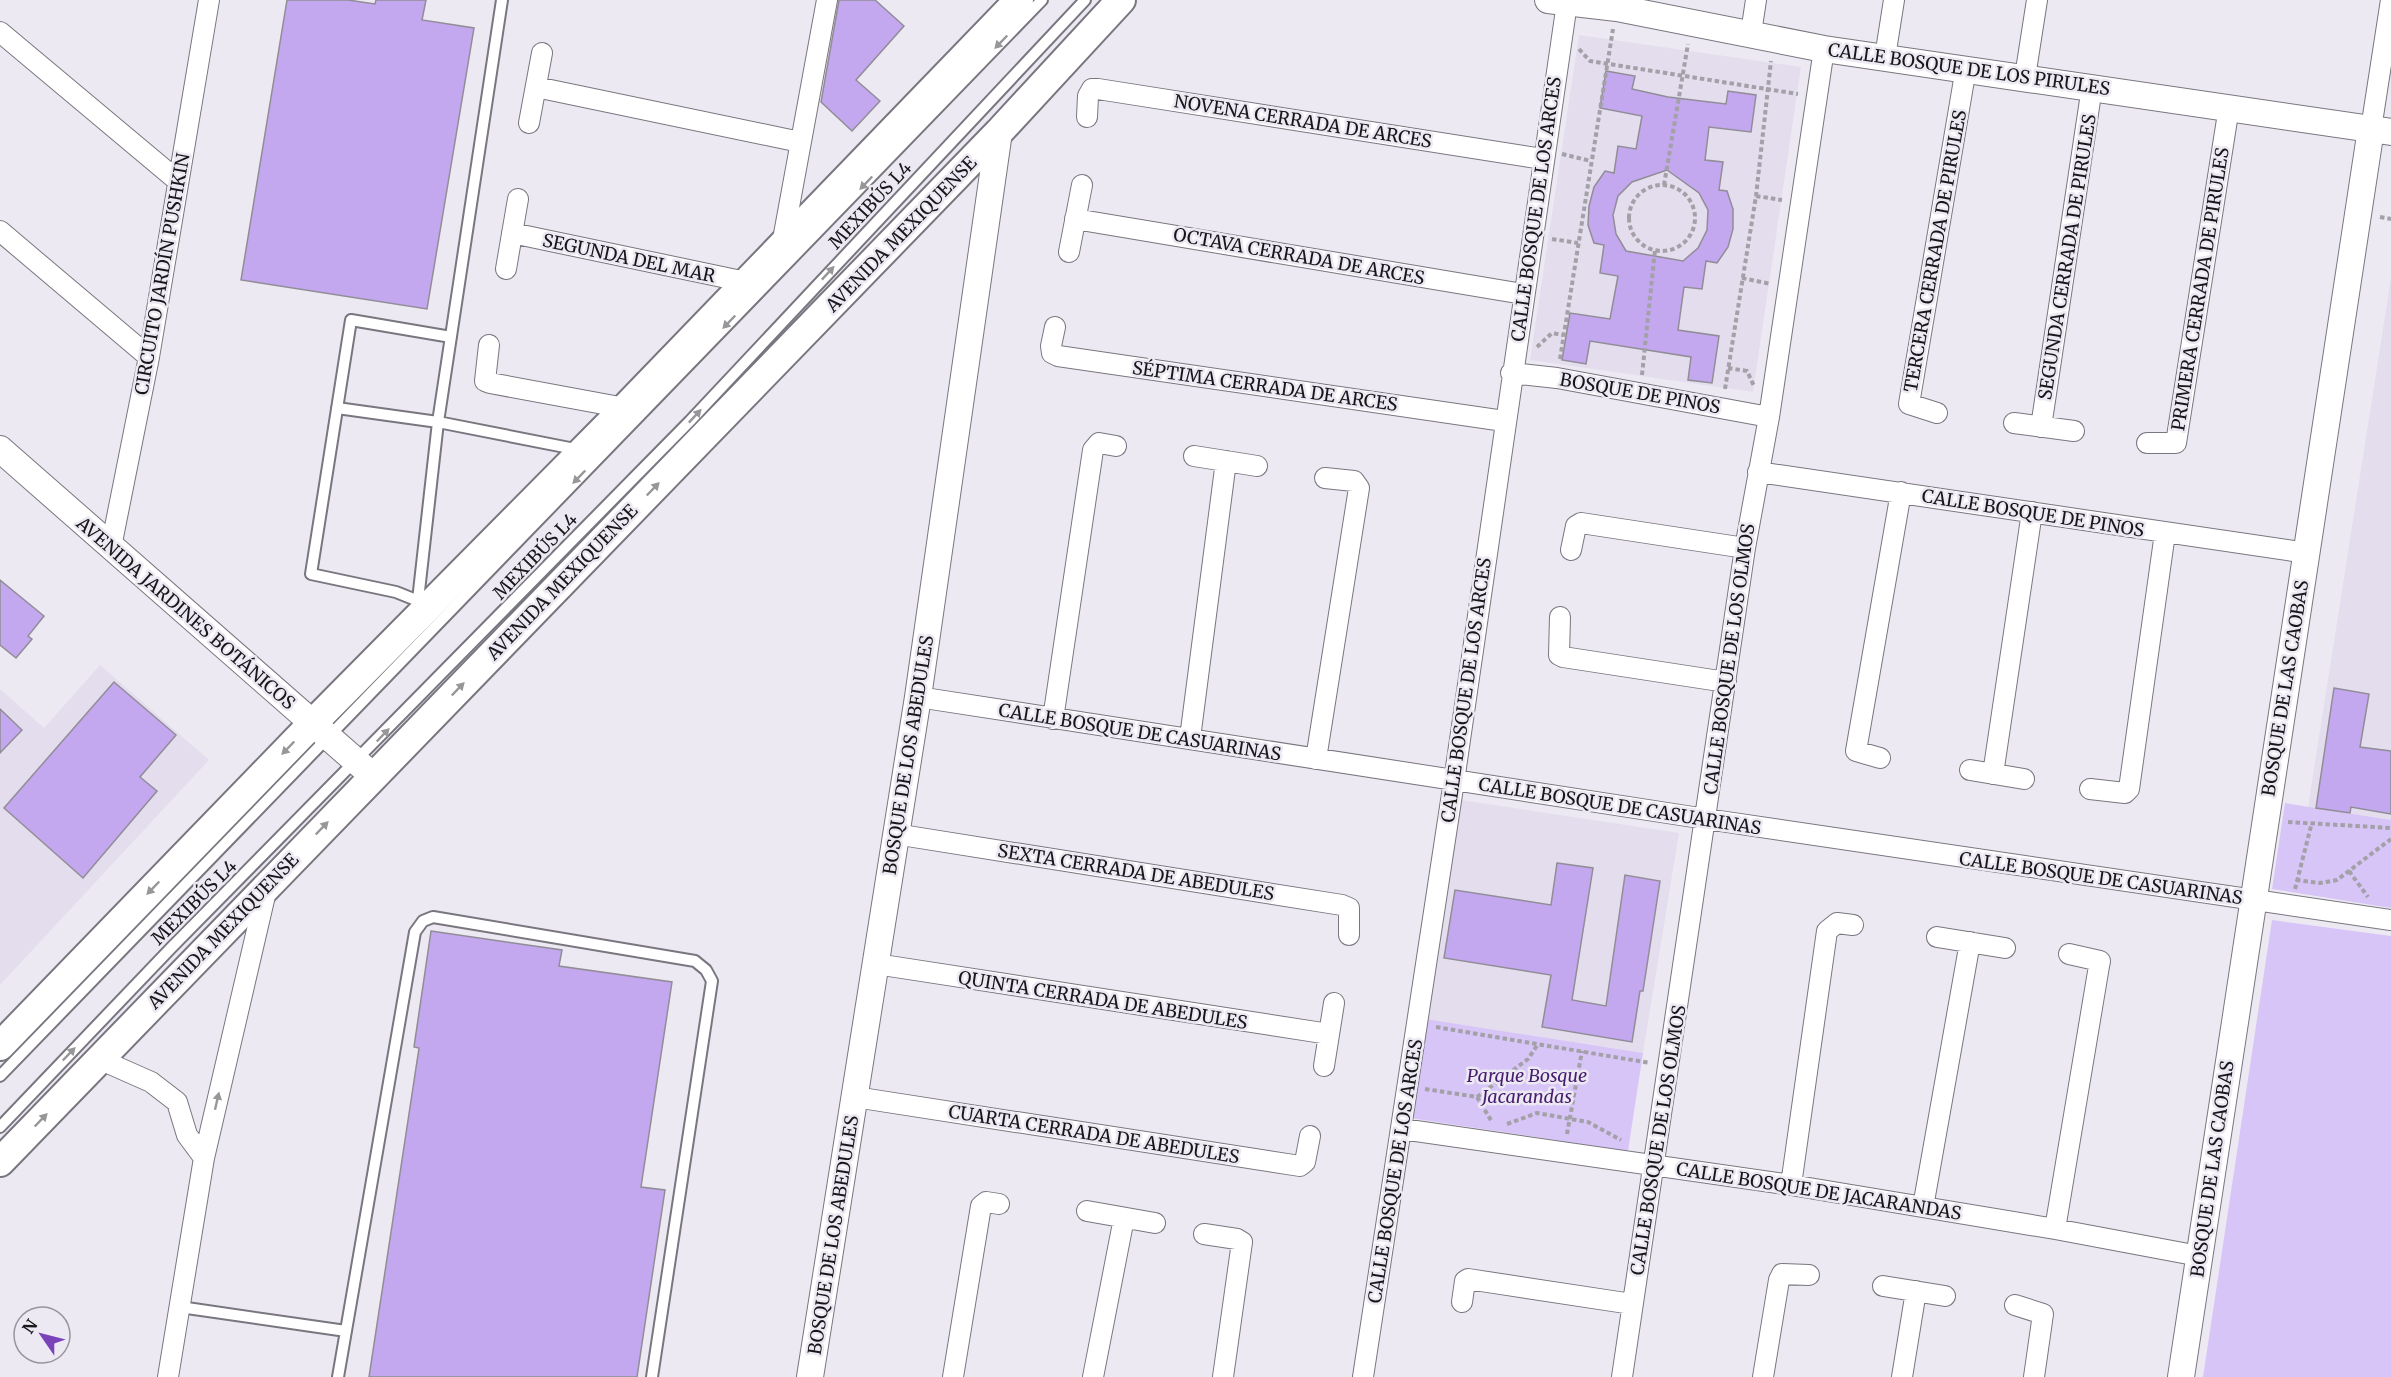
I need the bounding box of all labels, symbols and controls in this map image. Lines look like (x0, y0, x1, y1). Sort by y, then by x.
one-way arrow (995, 35, 1009, 49)
street label: CALLE BOSQUE DE LOS PIRULES (1826, 38, 2112, 100)
street label: CALLE BOSQUE DE LOS ARCES (1506, 75, 1566, 343)
street label: NOVENA CERRADA DE ARCES (1173, 89, 1434, 153)
street label: TERCERA CERRADA DE PIRULES (1899, 108, 1971, 394)
street label: SEGUNDA CERRADA DE PIRULES (2033, 112, 2101, 402)
street label: PRIMERA CERRADA DE PIRULES (2166, 145, 2234, 432)
street label: CIRCUITO JARDÍN PUSHKIN (129, 151, 195, 397)
street label: AVENIDA MEXIQUENSE (820, 151, 982, 317)
street label: MEXIBÚS L4 (824, 156, 916, 254)
one-way arrow (859, 175, 873, 189)
street label: OCTAVA CERRADA DE ARCES (1172, 223, 1427, 289)
street label: SEGUNDA DEL MAR (541, 228, 718, 288)
one-way arrow (821, 266, 835, 281)
one-way arrow (723, 314, 737, 328)
street label: SÉPTIMA CERRADA DE ARCES (1131, 356, 1400, 416)
street label: BOSQUE DE PINOS (1558, 368, 1722, 418)
one-way arrow (688, 408, 702, 423)
one-way arrow (572, 469, 586, 483)
one-way arrow (646, 483, 660, 497)
street label: CALLE BOSQUE DE PINOS (1920, 484, 2146, 542)
street label: AVENIDA MEXIQUENSE (481, 499, 643, 665)
street label: MEXIBÚS L4 (488, 508, 582, 604)
street label: AVENIDA JARDINES BOTÁNICOS (71, 511, 300, 715)
street label: CALLE BOSQUE DE LOS OLMOS (1699, 522, 1759, 796)
street label: CALLE BOSQUE DE LOS ARCES (1436, 556, 1496, 824)
street label: BOSQUE DE LAS CAOBAS (2257, 578, 2313, 798)
street label: BOSQUE DE LOS ABEDULES (878, 633, 938, 876)
one-way arrow (451, 682, 465, 696)
street label: CALLE BOSQUE DE CASUARINAS (997, 698, 1283, 766)
one-way arrow (375, 729, 389, 743)
one-way arrow (282, 741, 296, 755)
street label: CALLE BOSQUE DE CASUARINAS (1477, 772, 1763, 840)
one-way arrow (315, 821, 329, 836)
street label: SEXTA CERRADA DE ABEDULES (996, 839, 1276, 905)
street label: CALLE BOSQUE DE CASUARINAS (1958, 847, 2244, 909)
street label: AVENIDA MEXIQUENSE (142, 848, 304, 1014)
street label: MEXIBÚS L4 (146, 854, 242, 950)
one-way arrow (146, 881, 160, 896)
street label: QUINTA CERRADA DE ABEDULES (957, 966, 1249, 1034)
street label: CALLE BOSQUE DE LOS OLMOS (1625, 1003, 1691, 1277)
street label: CALLE BOSQUE DE LOS ARCES (1363, 1037, 1427, 1305)
one-way arrow (62, 1048, 76, 1062)
street label: BOSQUE DE LAS CAOBAS (2185, 1059, 2239, 1279)
park label: Parque Bosque Jacarandas (1467, 1064, 1587, 1108)
one-way arrow (213, 1092, 223, 1110)
street label: CUARTA CERRADA DE ABEDULES (947, 1100, 1241, 1168)
one-way arrow (33, 1113, 47, 1127)
street label: BOSQUE DE LOS ABEDULES (803, 1113, 863, 1356)
street label: CALLE BOSQUE DE JACARANDAS (1675, 1157, 1964, 1225)
north arrow (12, 1305, 72, 1365)
text: N (18, 1315, 42, 1337)

